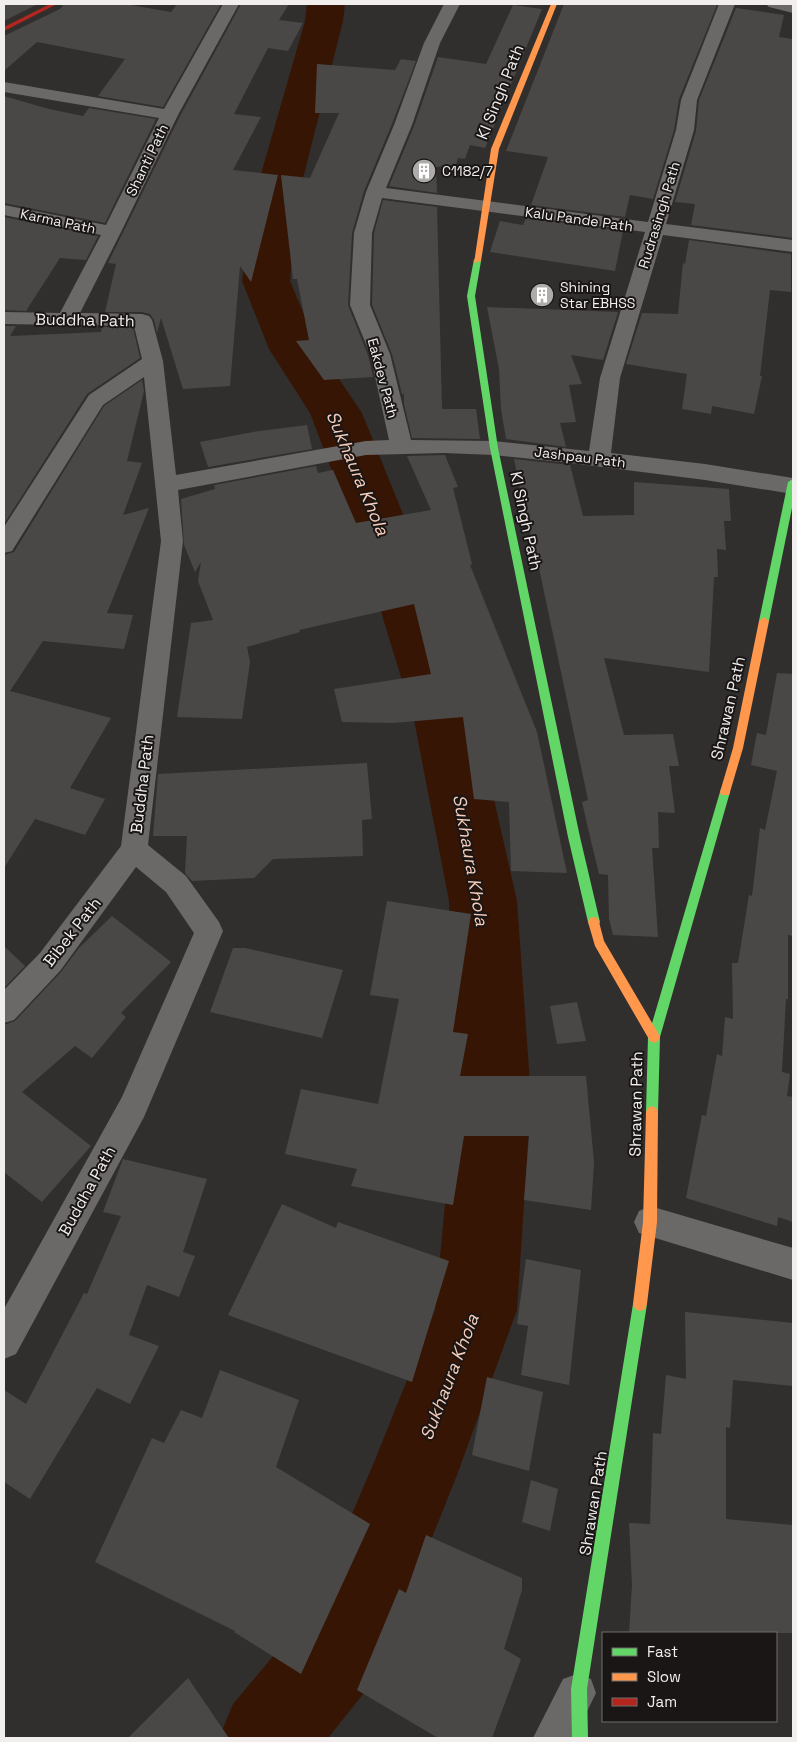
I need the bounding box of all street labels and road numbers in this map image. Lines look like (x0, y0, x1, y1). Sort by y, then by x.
street label: KI Singh Path (471, 41, 529, 143)
street label: Shanti Path (122, 121, 172, 199)
street label: Rudrasingh Path (634, 159, 684, 271)
street label: Kalu Pande Path (524, 203, 634, 235)
street label: Karma Path (19, 204, 97, 238)
street label: Buddha Path (35, 309, 135, 331)
street label: Eakdev Path (364, 336, 402, 420)
street label: Jashpau Path (533, 442, 627, 472)
street label: KI Singh Path (505, 470, 547, 572)
street label: Shrawan Path (706, 654, 750, 762)
street label: Buddha Path (126, 733, 158, 835)
street label: Bibek Path (38, 893, 106, 971)
street label: Shrawan Path (625, 1051, 647, 1157)
street label: Buddha Path (54, 1142, 120, 1240)
street label: Shrawan Path (574, 1449, 612, 1557)

